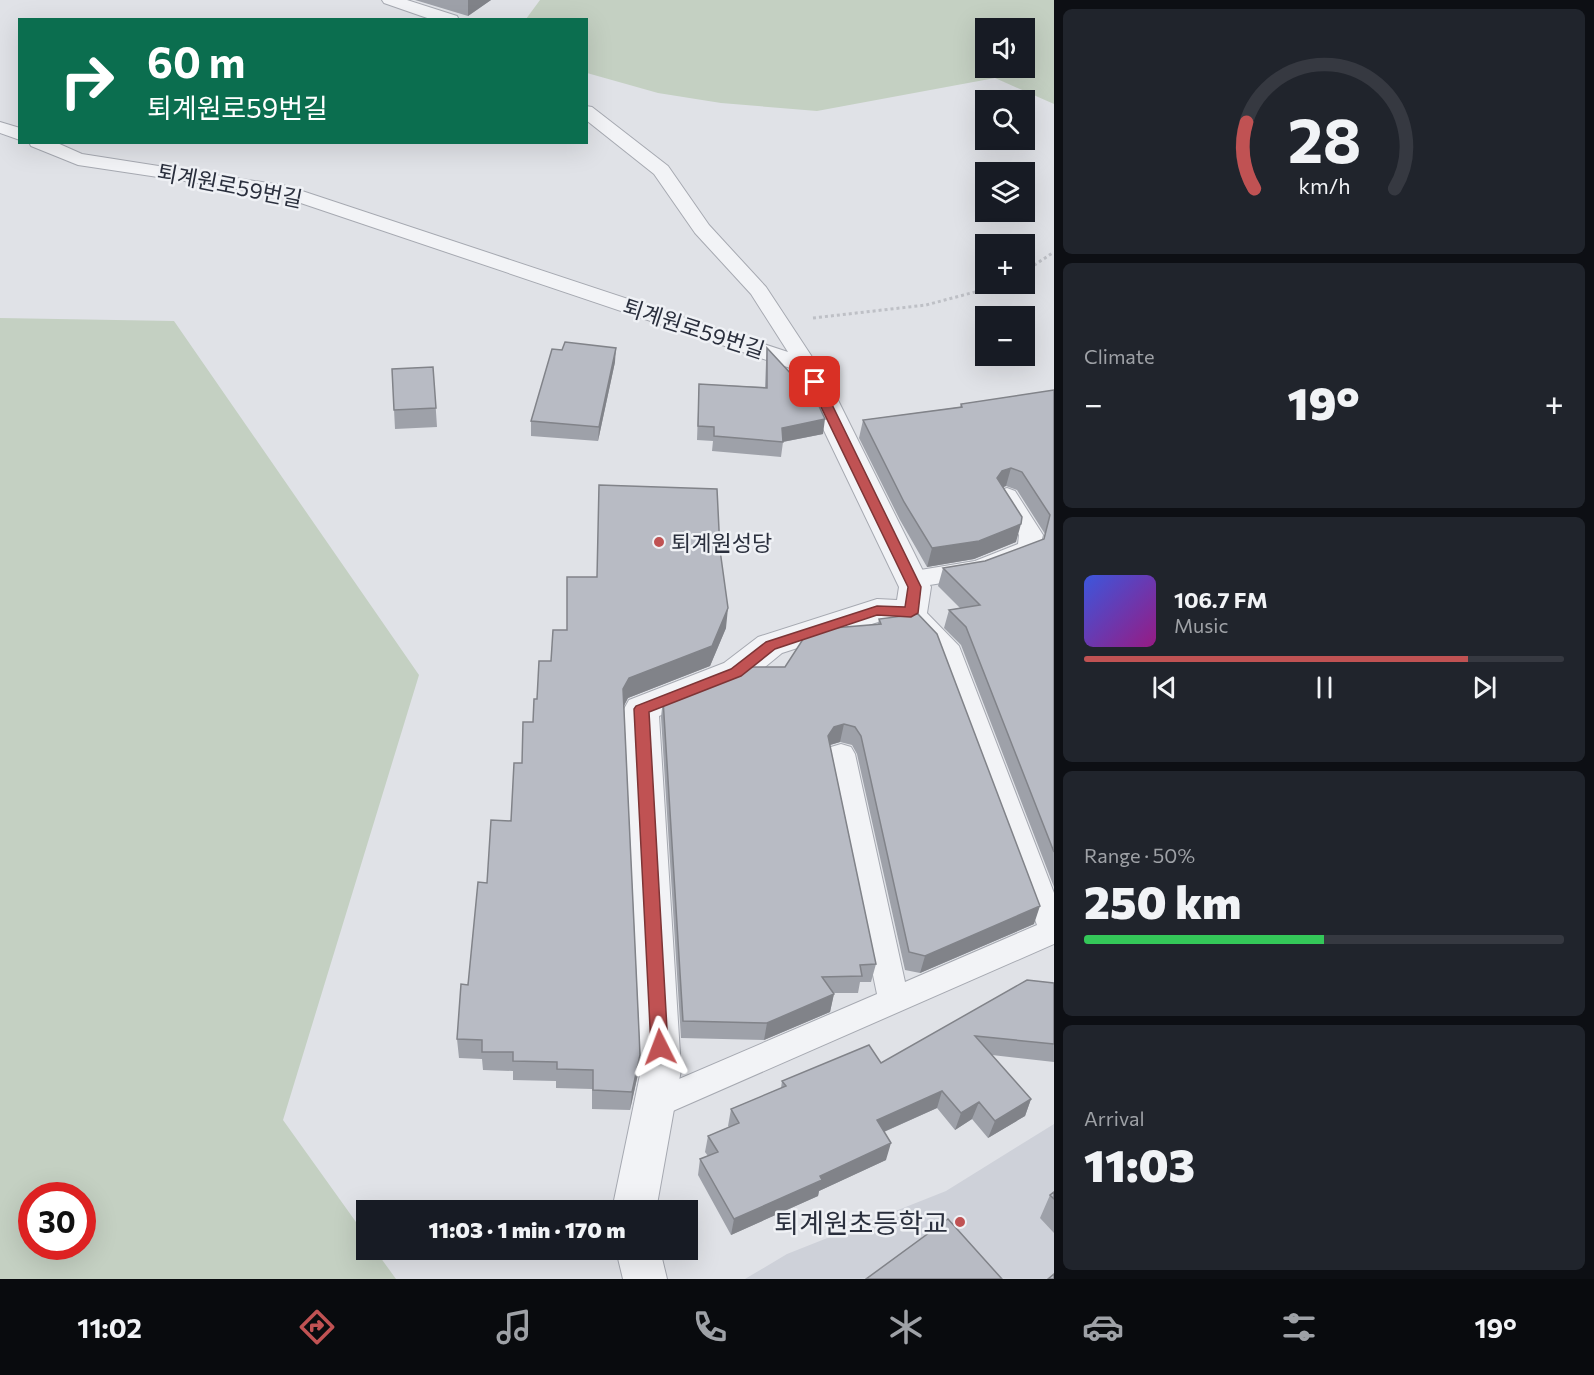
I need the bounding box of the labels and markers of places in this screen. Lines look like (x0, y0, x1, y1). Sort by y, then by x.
pin (789, 356, 840, 407)
place label: 퇴계원성당 (671, 529, 772, 556)
marker: 퇴계원성당 (652, 535, 666, 549)
place label: 퇴계원초등학교 (774, 1206, 948, 1239)
marker: 퇴계원초등학교 (953, 1215, 967, 1229)

